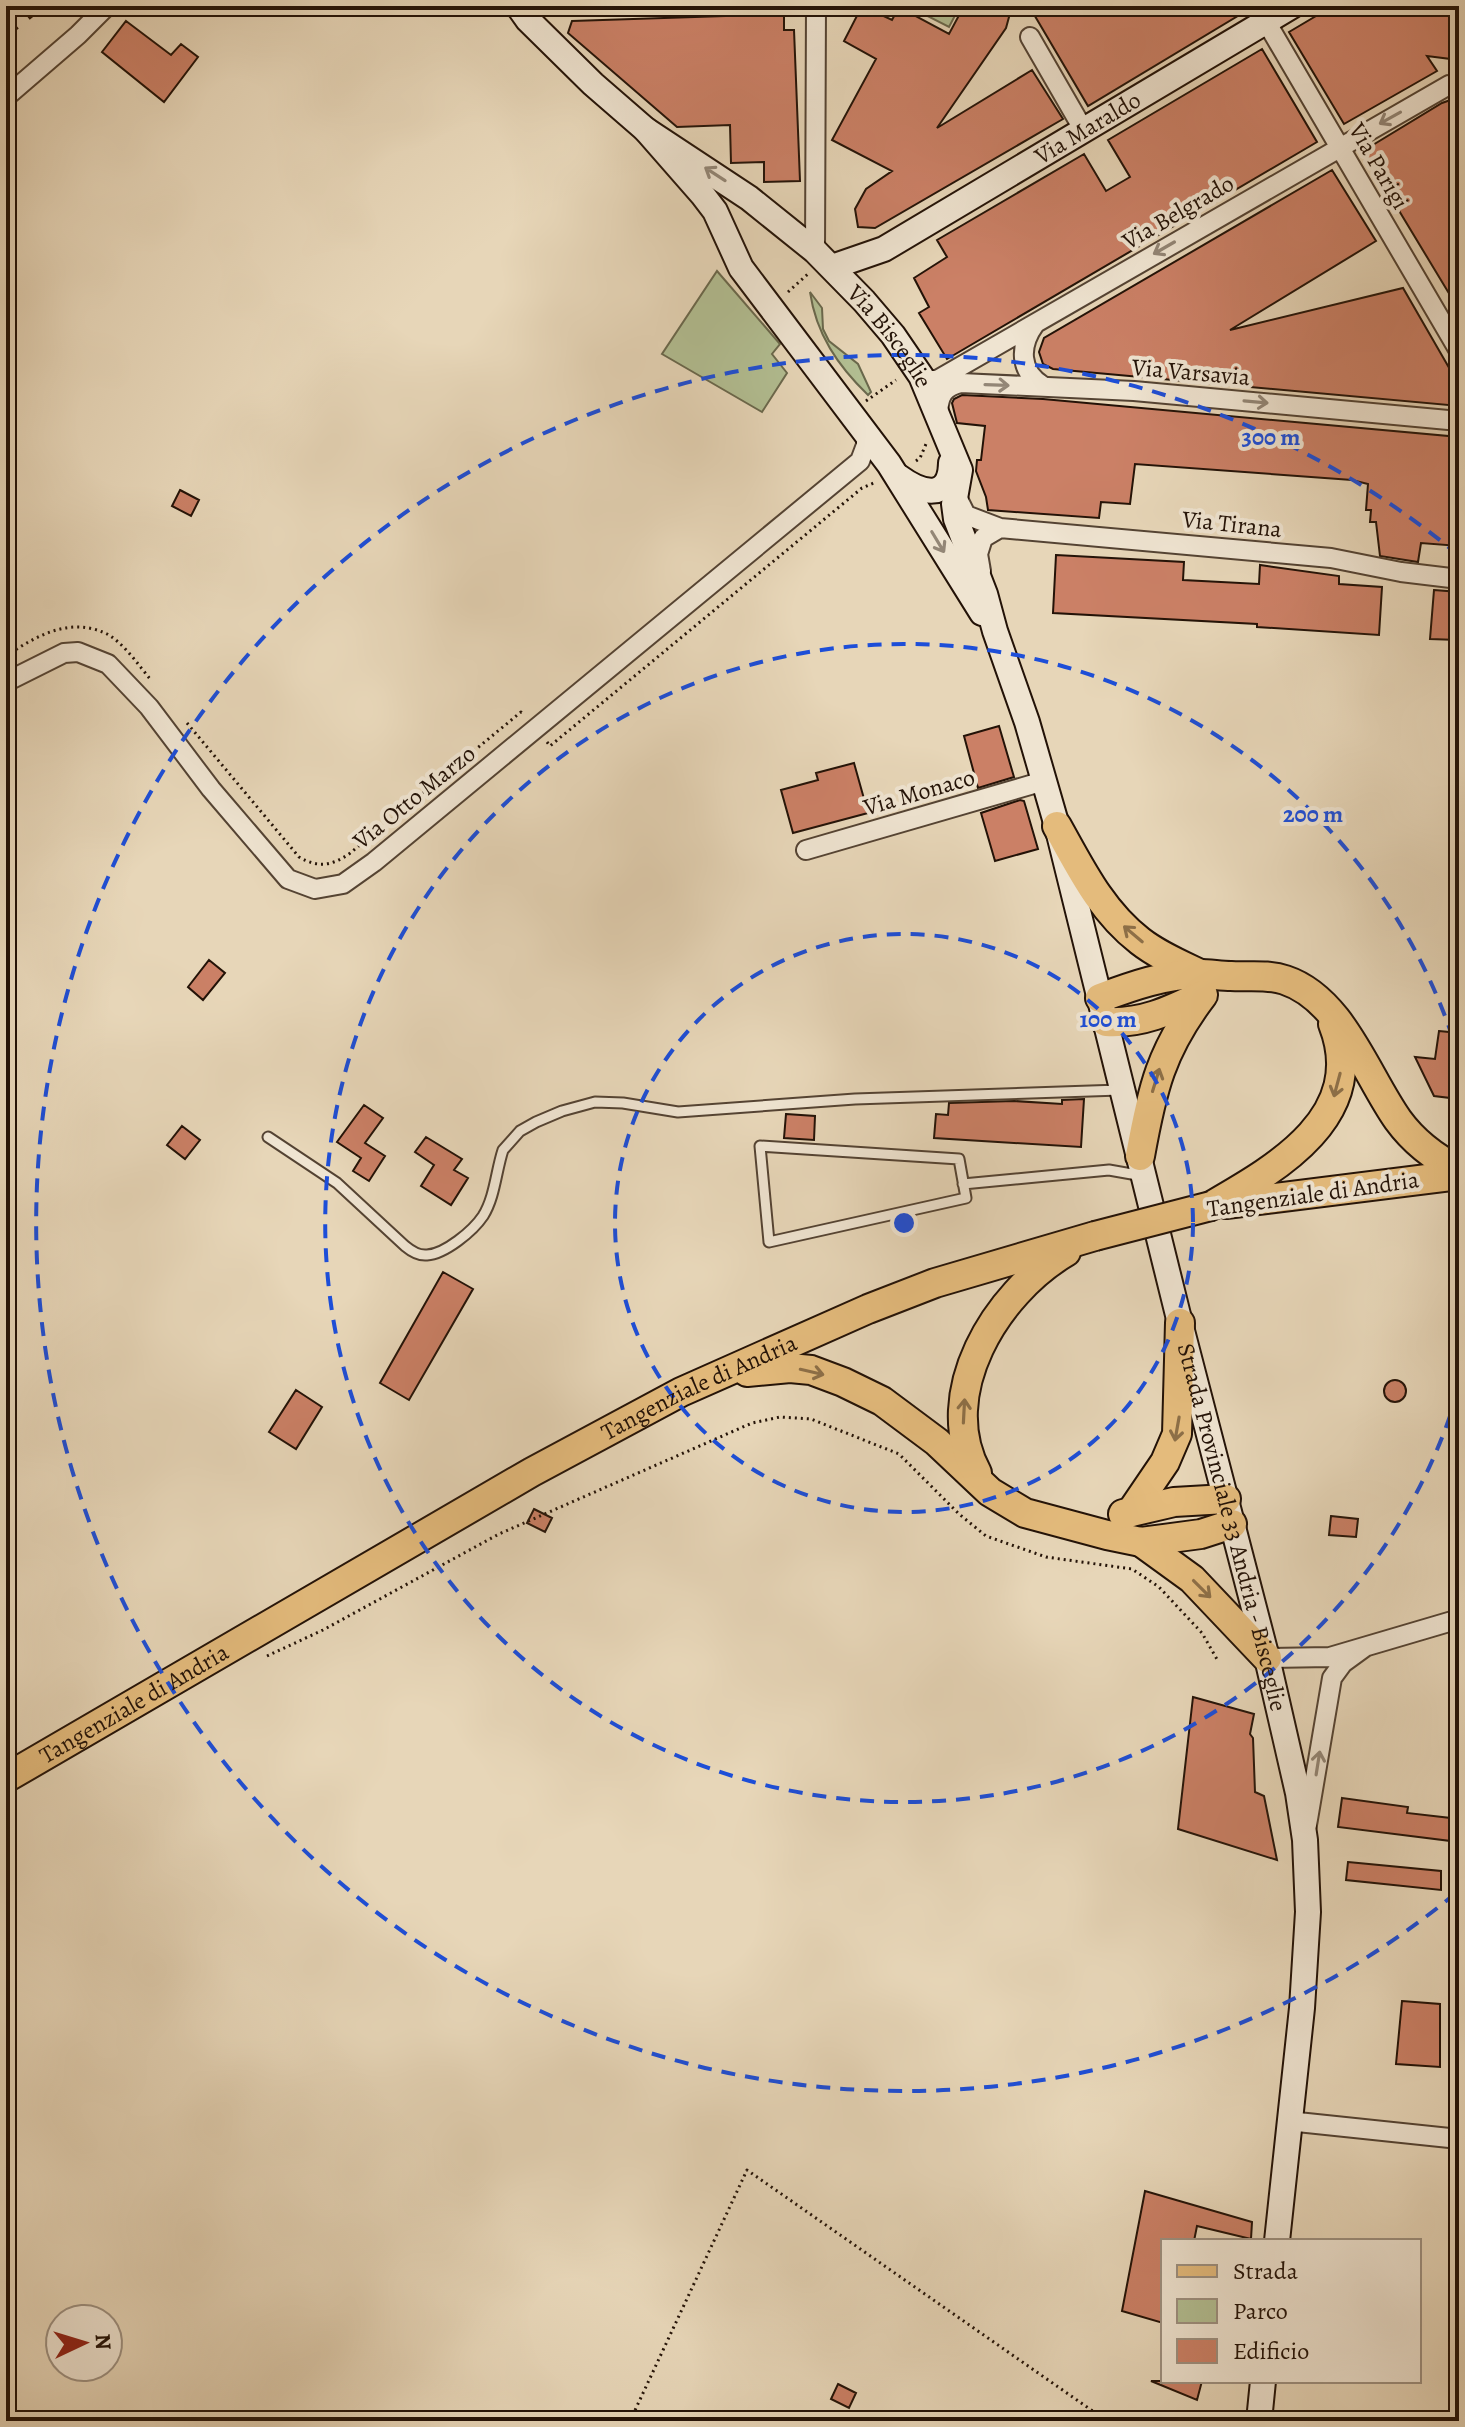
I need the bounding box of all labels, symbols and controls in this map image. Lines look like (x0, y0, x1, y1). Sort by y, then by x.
street label: Via Maraldo (1028, 84, 1147, 172)
one-way arrow (1378, 111, 1402, 126)
street label: Via Parigi (1341, 116, 1417, 215)
one-way arrow (704, 166, 726, 182)
street label: Via Belgrado (1115, 167, 1240, 257)
one-way arrow (1153, 241, 1177, 256)
street label: Via Bisceglie (840, 277, 940, 392)
street label: Via Varsavia (1130, 351, 1252, 393)
one-way arrow (983, 377, 1010, 392)
one-way arrow (1242, 395, 1269, 410)
text: 300 m (1242, 421, 1300, 453)
street label: Via Tirana (1180, 503, 1284, 545)
one-way arrow (930, 530, 946, 553)
street label: Via Otto Marzo (345, 738, 482, 857)
street label: Via Monaco (859, 761, 978, 823)
text: 200 m (1283, 798, 1343, 830)
one-way arrow (1123, 925, 1143, 943)
text: 100 m (1079, 1003, 1137, 1035)
one-way arrow (1149, 1068, 1164, 1094)
one-way arrow (1328, 1072, 1343, 1098)
street label: Tangenziale di Andria (1205, 1163, 1422, 1225)
centre of rings (890, 1209, 918, 1237)
street label: Tangenziale di Andria (595, 1326, 803, 1448)
street label: Strada Provinciale 33 Andria - Bisceglie (1170, 1340, 1295, 1714)
one-way arrow (798, 1365, 824, 1380)
one-way arrow (956, 1398, 971, 1425)
one-way arrow (1168, 1416, 1183, 1441)
one-way arrow (1192, 1579, 1211, 1598)
street label: Tangenziale di Andria (33, 1636, 235, 1771)
one-way arrow (1311, 1751, 1326, 1776)
legend (1161, 2239, 1421, 2383)
text: Strada (1233, 2255, 1299, 2287)
text: Parco (1233, 2295, 1288, 2327)
north arrow (44, 2303, 124, 2383)
text: N (87, 2333, 118, 2351)
text: Edificio (1233, 2335, 1309, 2367)

